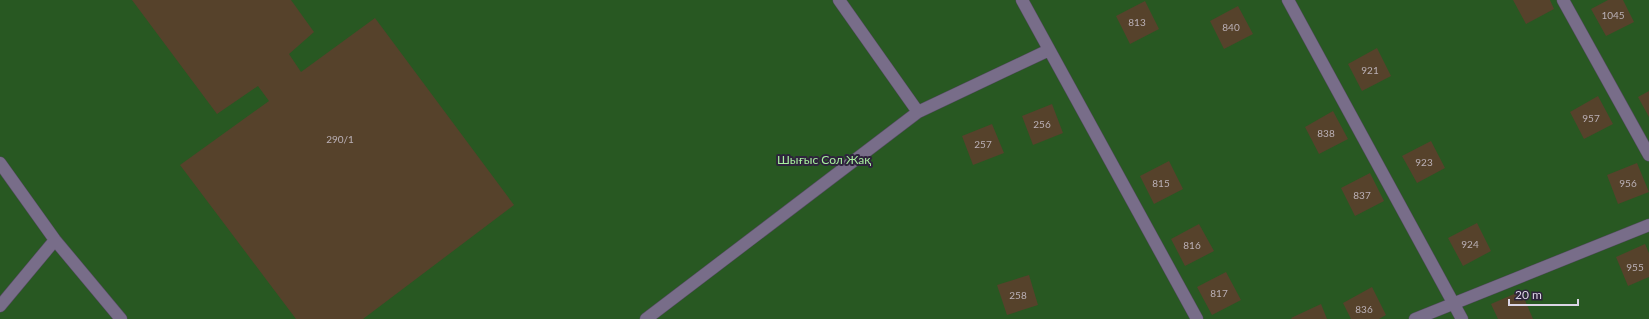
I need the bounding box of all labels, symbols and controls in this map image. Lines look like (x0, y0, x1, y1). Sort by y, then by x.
house number: 1045 (1601, 9, 1625, 21)
house number: 813 (1128, 16, 1146, 28)
house number: 840 (1222, 21, 1240, 33)
house number: 921 (1361, 64, 1379, 76)
house number: 957 (1582, 112, 1600, 124)
house number: 256 (1033, 118, 1051, 130)
house number: 838 (1317, 127, 1335, 139)
house number: 290/1 (326, 133, 354, 145)
house number: 257 (974, 138, 992, 150)
park label: Шығыс Сол Жақ (777, 152, 871, 167)
house number: 923 (1415, 156, 1433, 168)
house number: 815 (1152, 177, 1170, 189)
house number: 956 (1619, 177, 1637, 189)
house number: 837 (1353, 189, 1371, 201)
house number: 924 (1461, 238, 1479, 250)
house number: 816 (1183, 239, 1201, 251)
house number: 955 (1626, 261, 1644, 273)
scale bar (1509, 281, 1578, 307)
house number: 817 (1210, 287, 1228, 299)
text: 20 m (1515, 287, 1542, 302)
house number: 258 (1009, 289, 1027, 301)
house number: 836 (1355, 303, 1373, 315)

